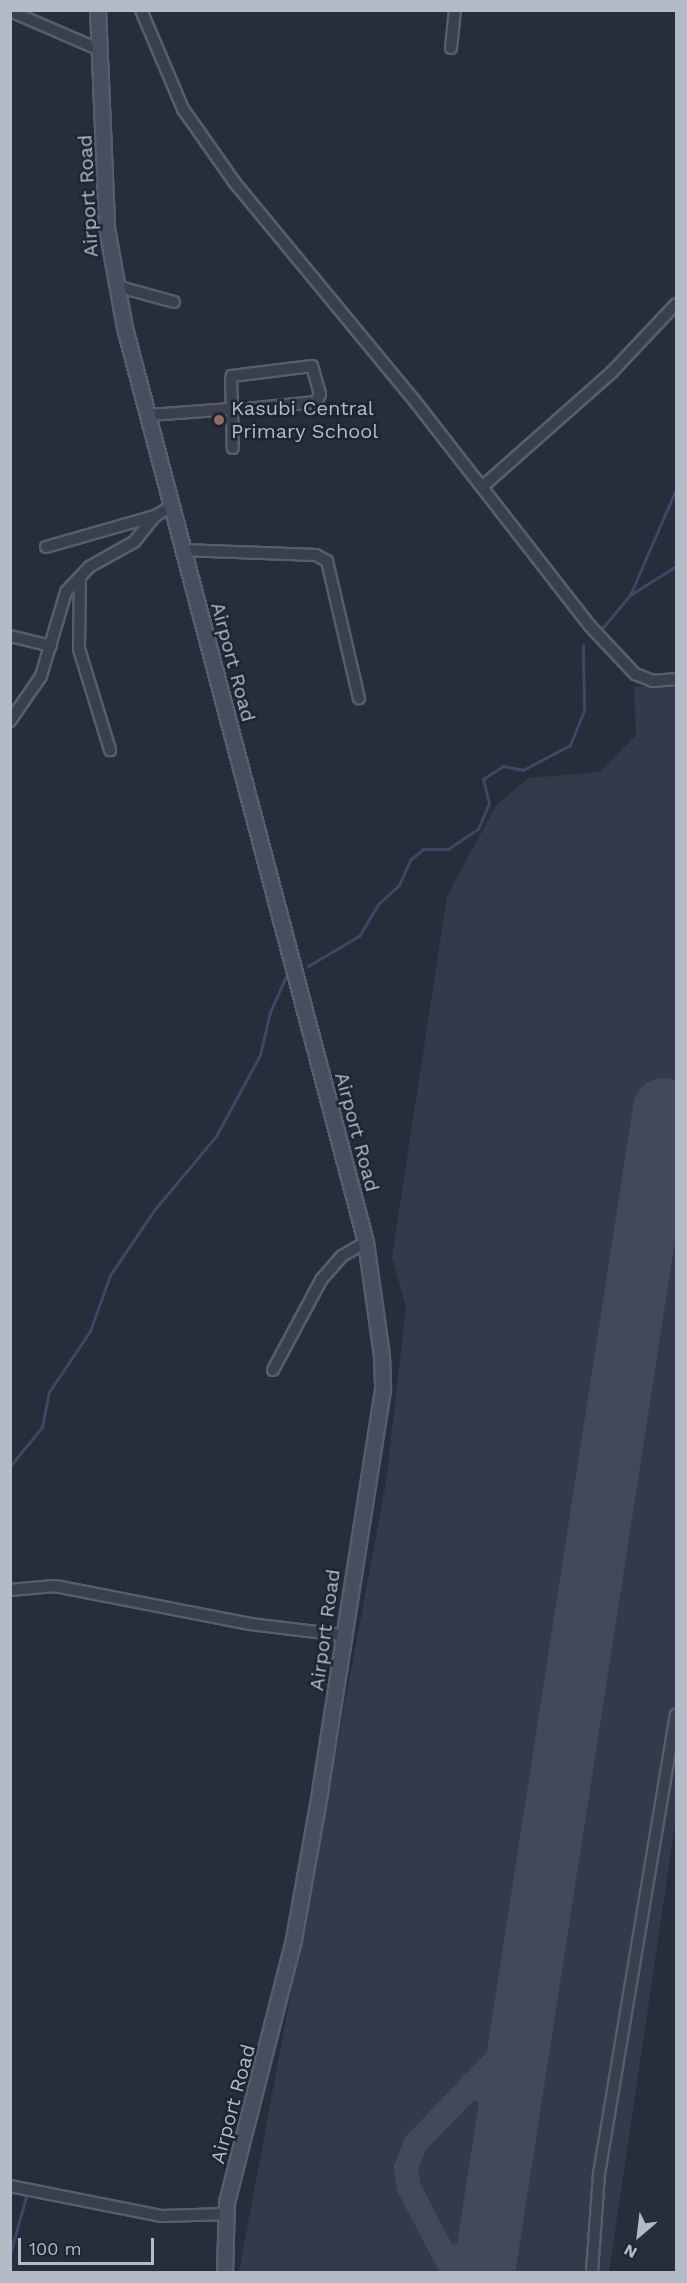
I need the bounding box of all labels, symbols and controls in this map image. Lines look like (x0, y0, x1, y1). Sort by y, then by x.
street label: Airport Road (73, 134, 103, 258)
place label: Kasubi Central Primary School (231, 396, 379, 443)
marker: Kasubi Central Primary School (212, 413, 226, 427)
street label: Airport Road (206, 600, 260, 724)
street label: Airport Road (330, 1070, 384, 1194)
street label: Airport Road (305, 1568, 345, 1692)
street label: Airport Road (206, 2042, 260, 2166)
north arrow (609, 2205, 669, 2265)
scale bar (21, 2226, 158, 2264)
text: 100 m (29, 2238, 82, 2259)
text: N (621, 2240, 640, 2263)

